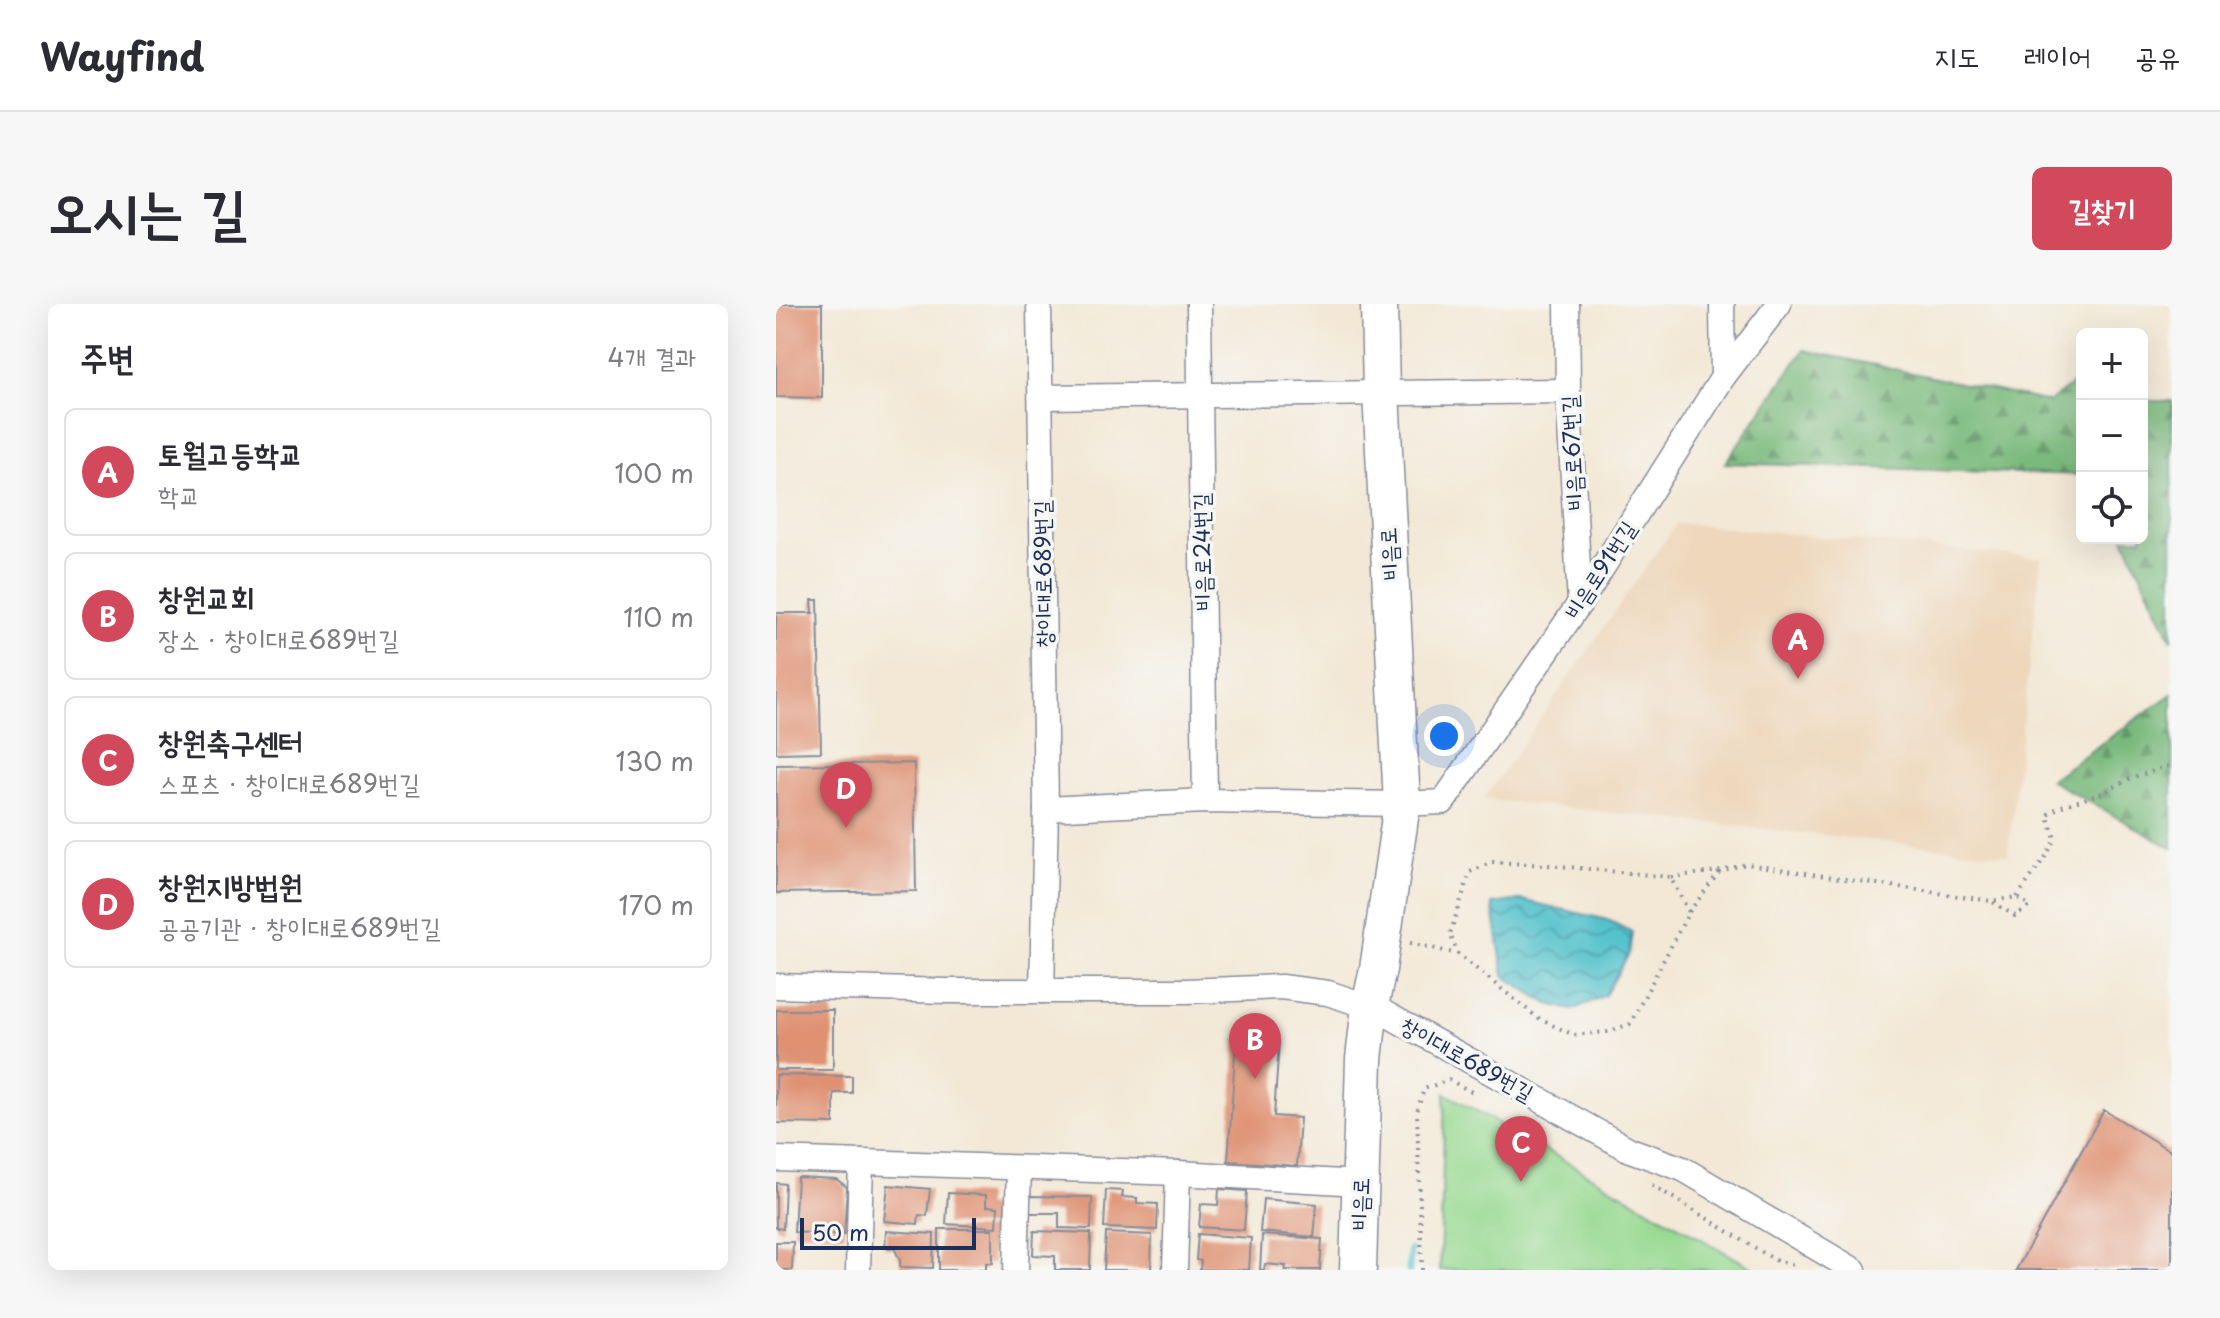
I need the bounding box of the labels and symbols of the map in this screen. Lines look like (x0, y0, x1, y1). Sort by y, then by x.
street label: 비음로67번길 (1551, 394, 1590, 512)
street label: 비음로24번길 (1183, 492, 1218, 611)
street label: 창이대로689번길 (1024, 500, 1059, 648)
street label: 비음로91번길 (1555, 513, 1643, 625)
street label: 비음로 (1370, 527, 1405, 581)
pin: A (1772, 613, 1824, 679)
your location (1424, 716, 1464, 756)
pin: D (820, 762, 872, 828)
street label: 창이대로689번길 (1395, 1007, 1541, 1108)
pin: B (1229, 1013, 1281, 1079)
pin: C (1495, 1116, 1547, 1182)
street label: 비음로 (1341, 1177, 1376, 1231)
scale bar (800, 1214, 976, 1250)

